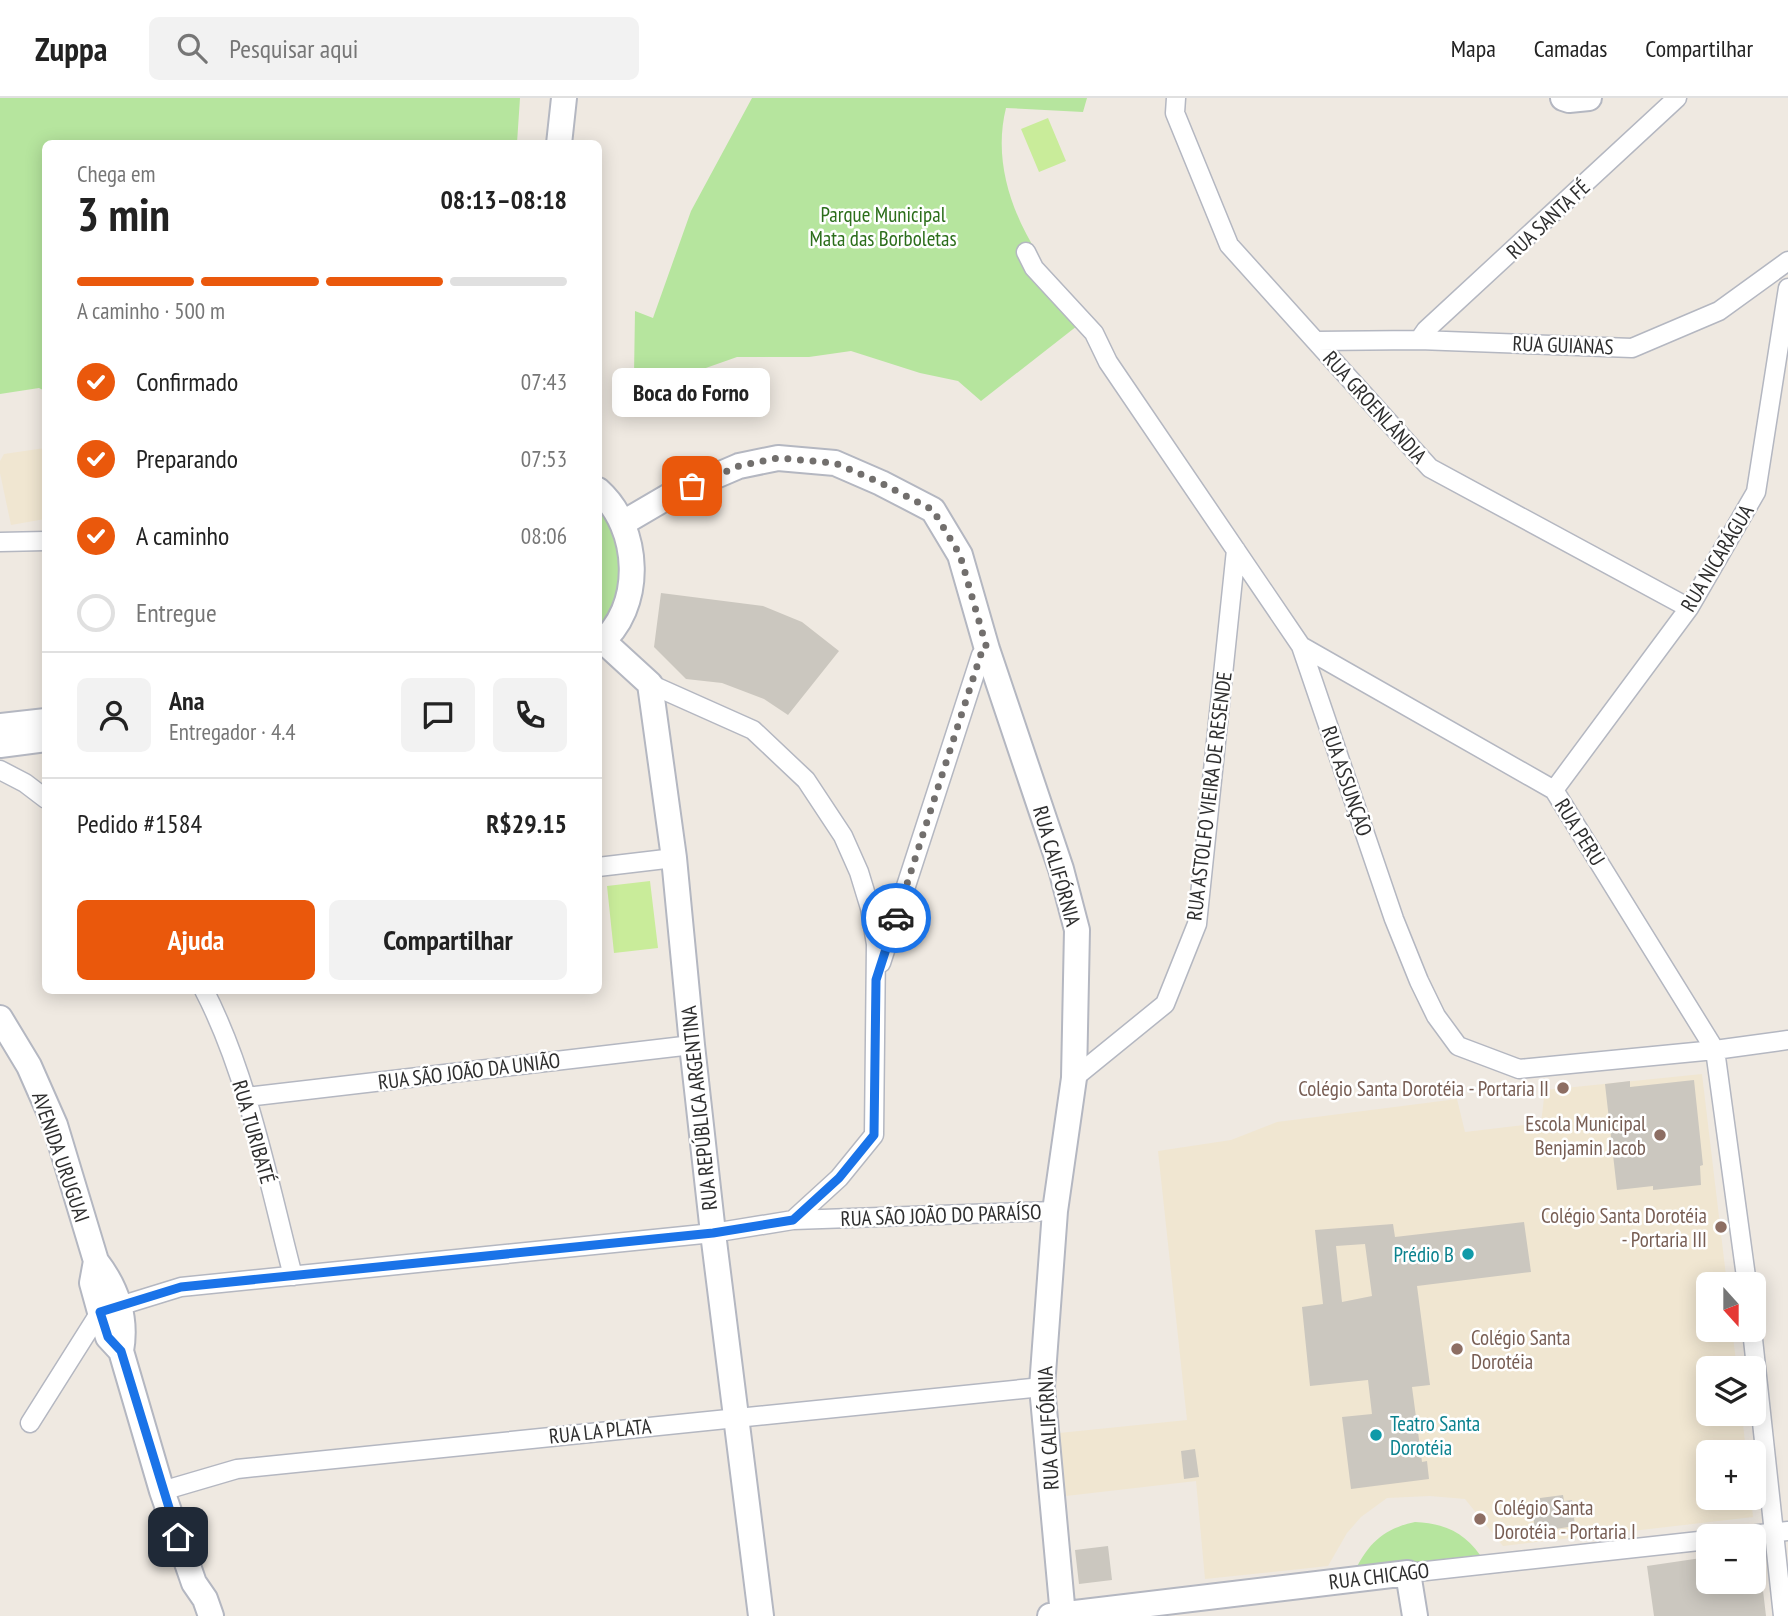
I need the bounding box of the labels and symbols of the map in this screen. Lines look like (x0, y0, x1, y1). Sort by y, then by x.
street label: RUA SANTA FÉ (1501, 173, 1595, 265)
park label: Parque Municipal Mata das Borboletas (809, 201, 957, 252)
street label: RUA GUIANAS (1512, 330, 1614, 360)
street label: RUA GROENLÂNDIA (1317, 345, 1433, 469)
callout: Boca do Forno (613, 367, 771, 416)
pin (662, 456, 722, 516)
street label: RUA NICARÁGUA (1674, 499, 1760, 616)
street label: RUA ASTOLFO VIEIRA DE RESENDE (1180, 670, 1238, 922)
street label: RUA ASSUNÇÃO (1316, 723, 1378, 839)
street label: RUA PERU (1549, 793, 1611, 871)
street label: RUA CALIFÓRNIA (1027, 803, 1087, 929)
courier (861, 883, 931, 953)
street label: RUA REPÚBLICA ARGENTINA (675, 1004, 723, 1212)
street label: RUA SÃO JOÃO DA UNIÃO (376, 1046, 562, 1096)
place label: Colégio Santa Dorotéia - Portaria II (1298, 1075, 1549, 1102)
street label: RUA TURIBATÉ (226, 1077, 282, 1187)
marker: Colégio Santa Dorotéia - Portaria II (1555, 1080, 1571, 1096)
street label: AVENIDA URUGUAI (26, 1088, 96, 1226)
place label: Escola Municipal Benjamin Jacob (1525, 1110, 1646, 1161)
marker: Escola Municipal Benjamin Jacob (1652, 1127, 1668, 1143)
street label: RUA SÃO JOÃO DO PARAÍSO (840, 1198, 1042, 1232)
place label: Colégio Santa Dorotéia - Portaria III (1541, 1202, 1707, 1253)
marker: Colégio Santa Dorotéia - Portaria III (1713, 1219, 1729, 1235)
place label: Prédio B (1394, 1241, 1454, 1268)
marker: Prédio B (1460, 1246, 1476, 1262)
north arrow (1696, 1272, 1766, 1342)
place label: Colégio Santa Dorotéia (1471, 1324, 1570, 1375)
marker: Colégio Santa Dorotéia (1449, 1341, 1465, 1357)
street label: RUA CALIFÓRNIA (1031, 1365, 1065, 1491)
place label: Teatro Santa Dorotéia (1390, 1410, 1480, 1461)
street label: RUA LA PLATA (548, 1412, 652, 1450)
marker: Teatro Santa Dorotéia (1368, 1427, 1384, 1443)
place label: Colégio Santa Dorotéia - Portaria I (1494, 1494, 1636, 1545)
pin (148, 1507, 208, 1567)
marker: Colégio Santa Dorotéia - Portaria I (1472, 1511, 1488, 1527)
street label: RUA CHICAGO (1327, 1556, 1431, 1596)

